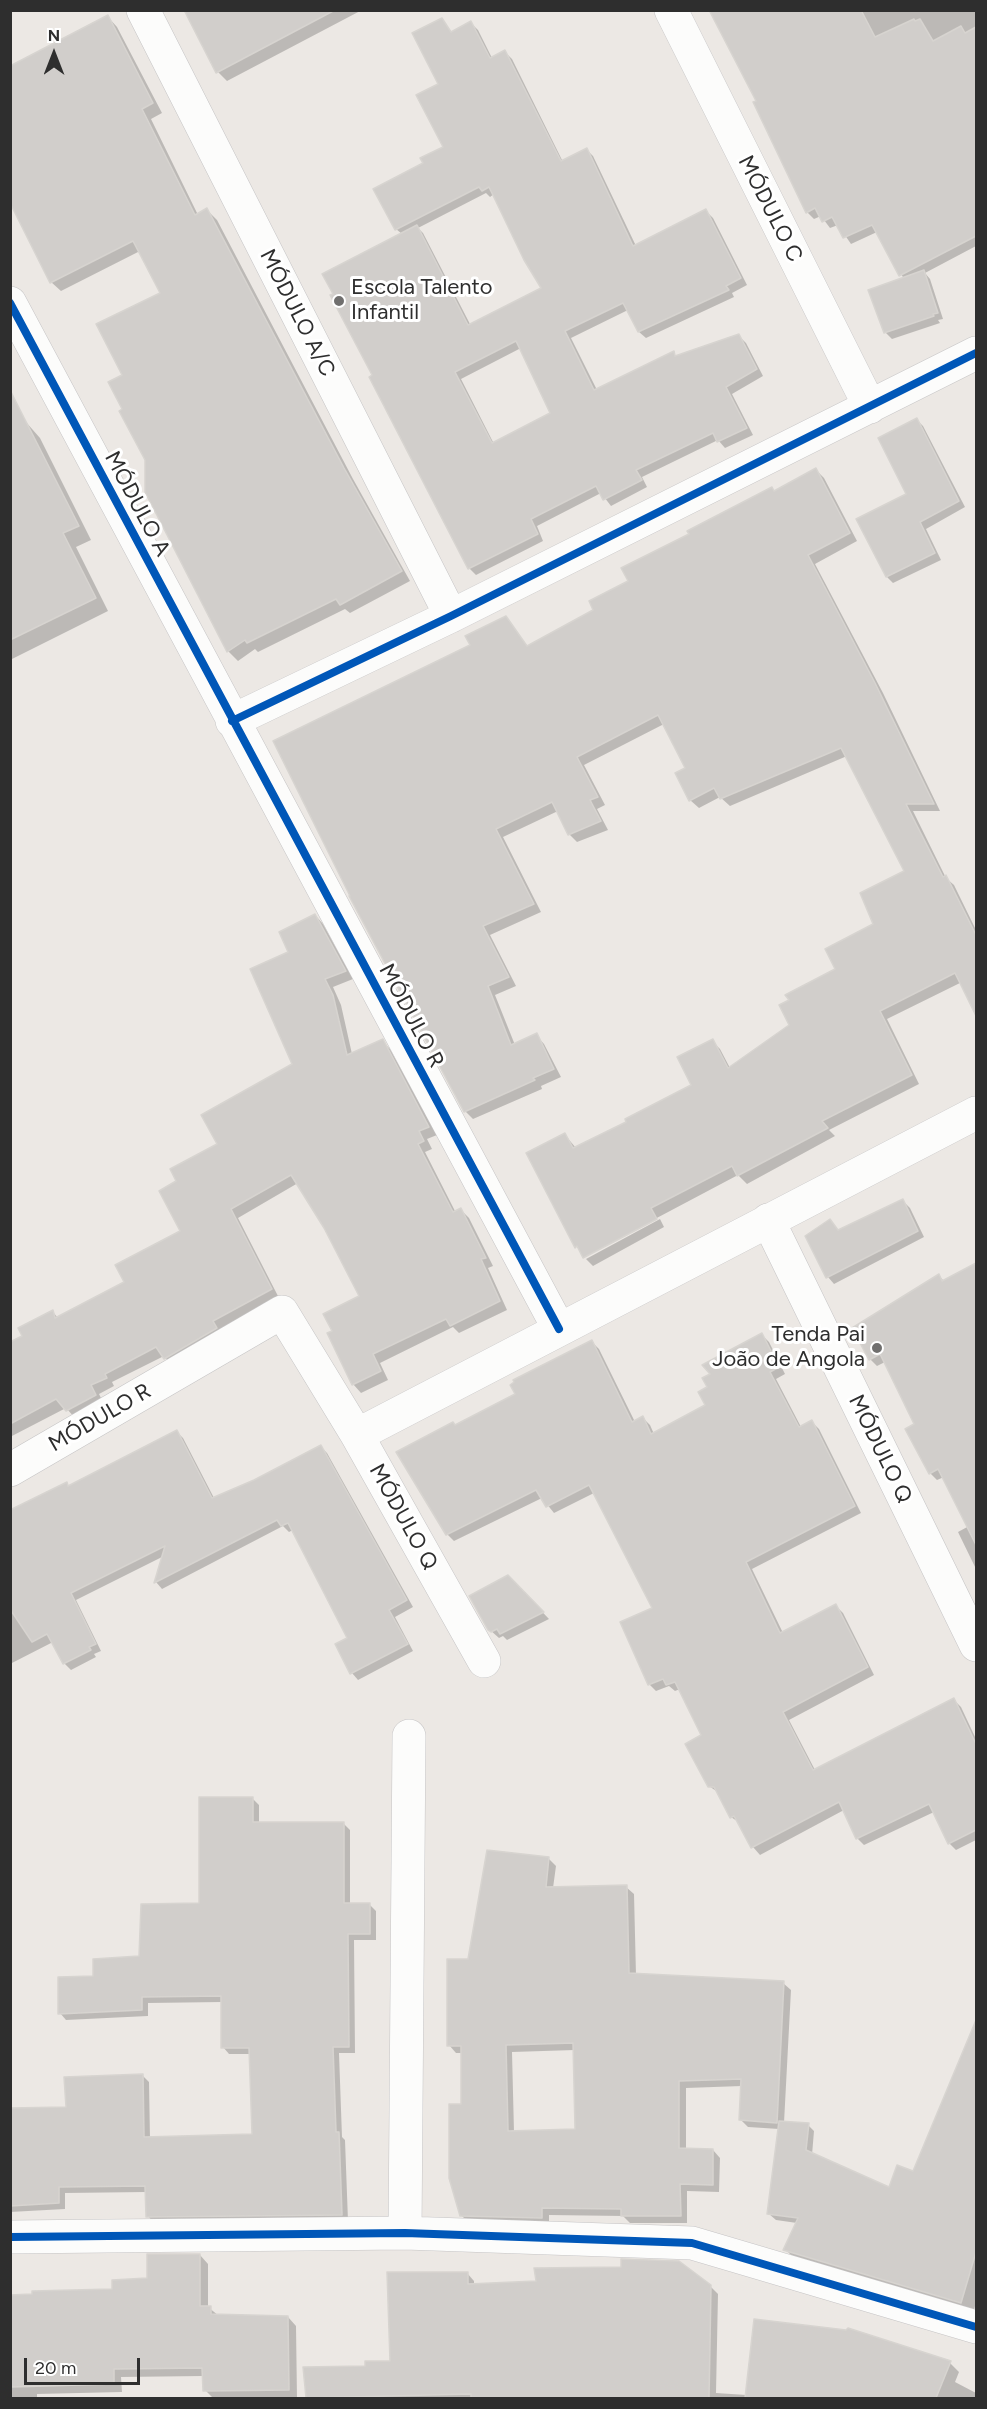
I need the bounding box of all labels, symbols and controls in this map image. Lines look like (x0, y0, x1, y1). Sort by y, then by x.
north arrow (24, 24, 84, 84)
text: N (48, 26, 60, 45)
street label: MÓDULO C (732, 151, 808, 267)
street label: MÓDULO A/C (254, 245, 340, 381)
place label: Escola Talento Infantil (351, 275, 493, 326)
marker: Escola Talento Infantil (332, 294, 346, 308)
street label: MÓDULO A (98, 447, 176, 561)
street label: MÓDULO R (373, 960, 449, 1072)
place label: Tenda Pai João de Angola (712, 1322, 865, 1374)
marker: Tenda Pai João de Angola (870, 1341, 884, 1355)
street label: MÓDULO R (44, 1378, 156, 1458)
street label: MÓDULO Q (842, 1391, 918, 1507)
street label: MÓDULO Q (363, 1459, 443, 1575)
scale bar (27, 2346, 142, 2384)
text: 20 m (35, 2357, 76, 2379)

